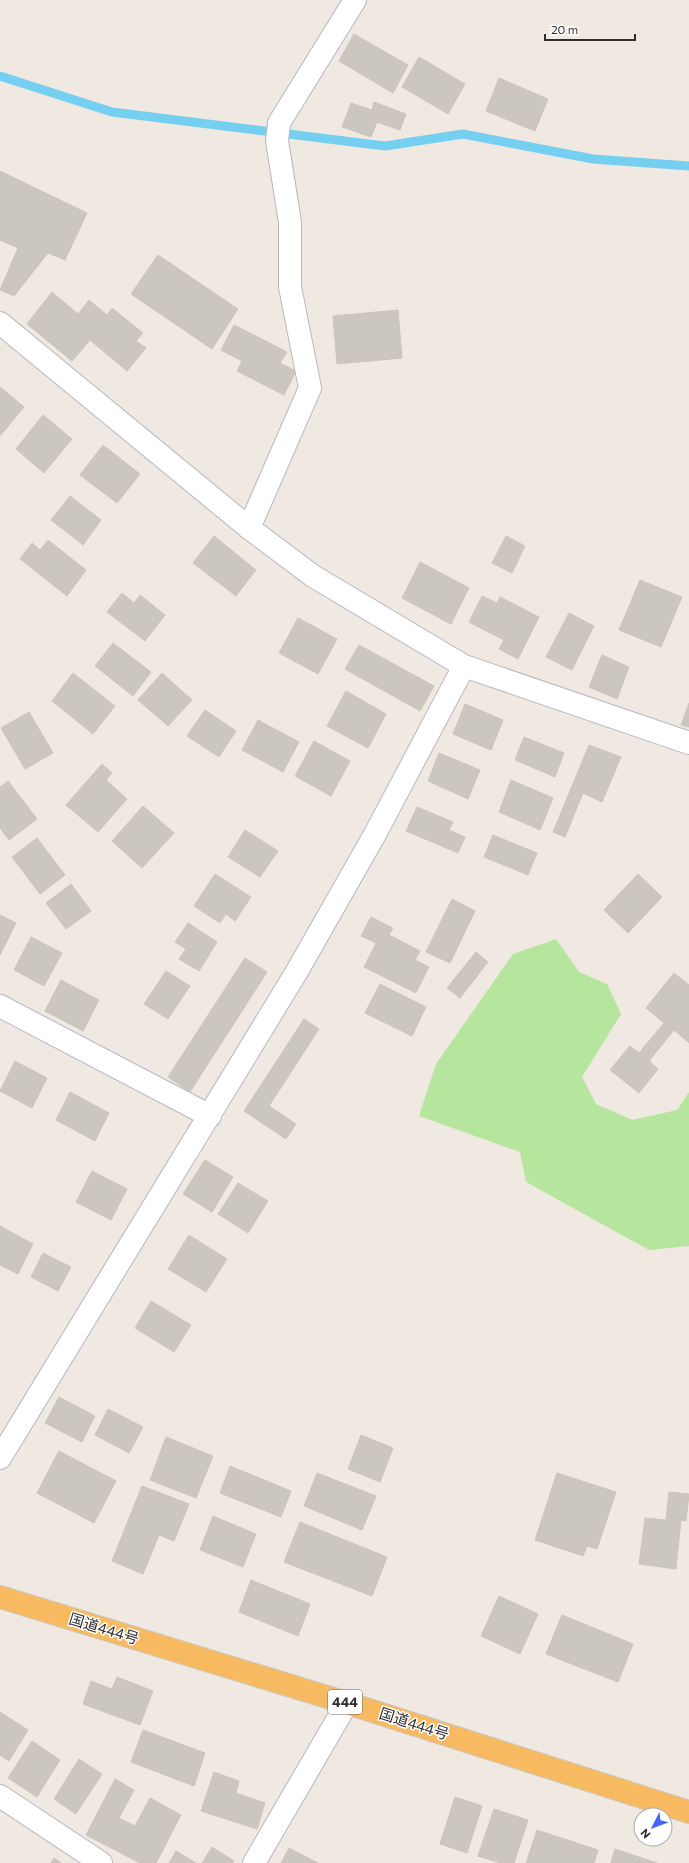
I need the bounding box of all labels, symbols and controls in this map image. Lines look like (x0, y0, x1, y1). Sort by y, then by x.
scale bar (545, 16, 635, 42)
text: 20 m (551, 22, 578, 36)
street label: 国道444号 (67, 1609, 141, 1647)
road number: 444 (328, 1690, 362, 1714)
street label: 国道444号 (377, 1703, 451, 1743)
north arrow (633, 1807, 673, 1847)
text: N (638, 1827, 653, 1841)

